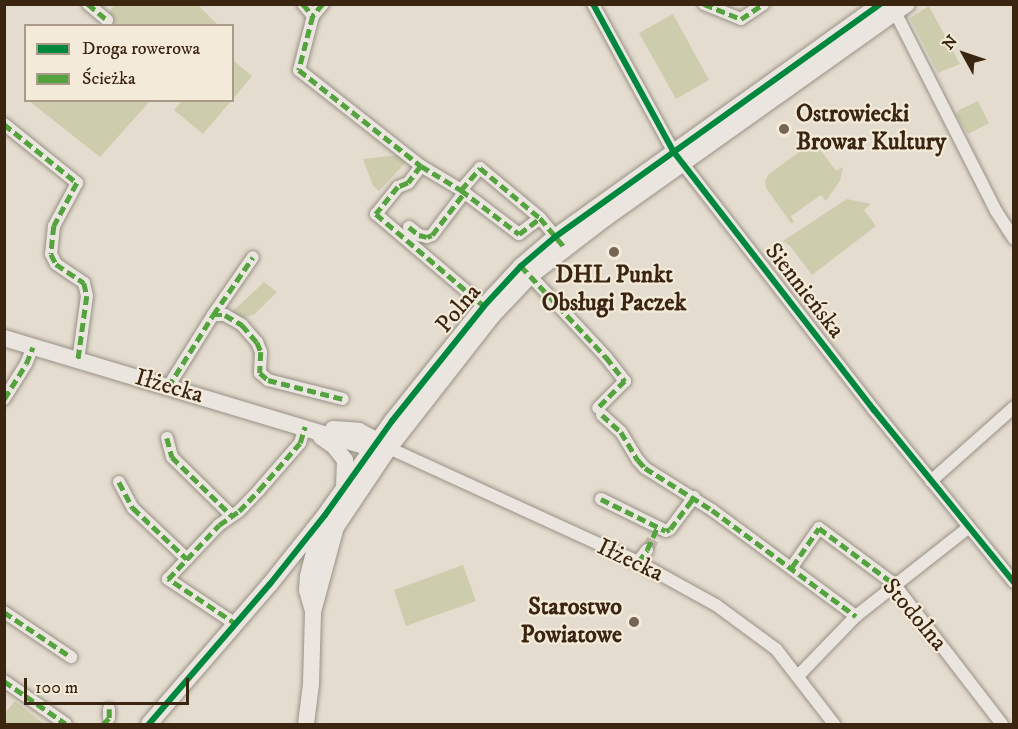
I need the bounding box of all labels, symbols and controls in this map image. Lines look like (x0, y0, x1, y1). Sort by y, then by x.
legend (24, 24, 234, 102)
north arrow (934, 24, 994, 84)
text: N (938, 31, 962, 54)
text: Droga rowerowa (82, 38, 200, 60)
text: Ścieżka (82, 68, 136, 90)
place label: Ostrowiecki Browar Kultury (796, 101, 946, 157)
marker: Ostrowiecki Browar Kultury (777, 122, 791, 136)
street label: Siennieńska (758, 238, 850, 344)
marker: DHL Punkt Obsługi Paczek (607, 245, 621, 259)
place label: DHL Punkt Obsługi Paczek (542, 262, 686, 318)
street label: Polna (430, 279, 488, 339)
street label: Iłżecka (131, 364, 207, 410)
street label: Iłżecka (592, 533, 668, 589)
street label: Stodolna (876, 573, 952, 657)
place label: Starostwo Powiatowe (521, 594, 622, 650)
marker: Starostwo Powiatowe (627, 615, 641, 629)
scale bar (27, 666, 192, 704)
text: 100 m (35, 677, 78, 699)

